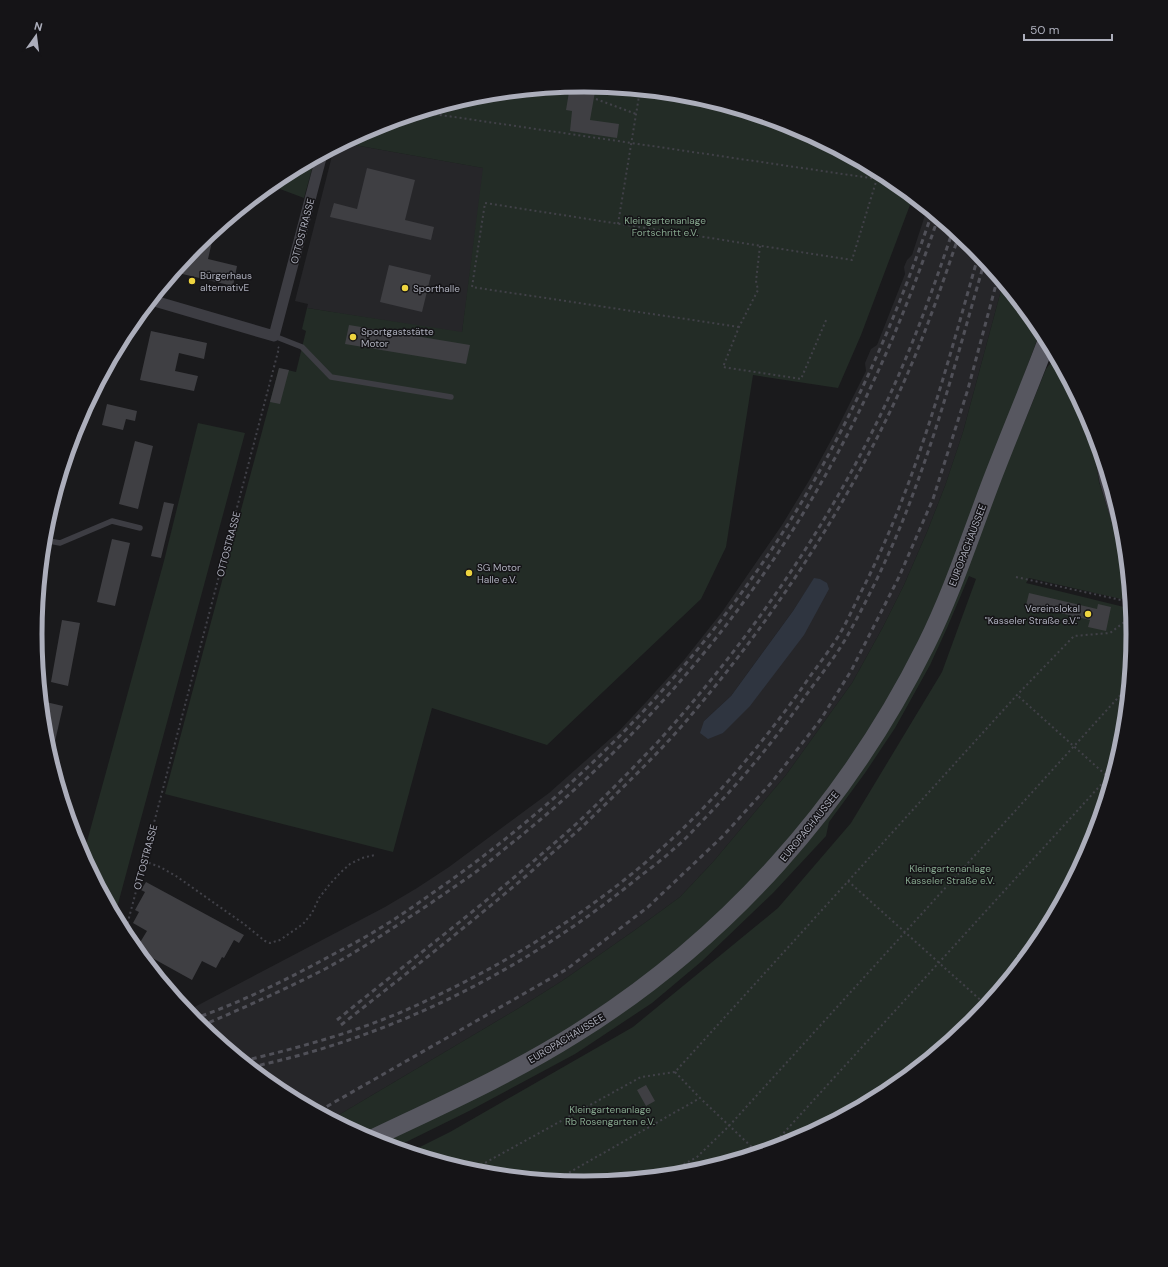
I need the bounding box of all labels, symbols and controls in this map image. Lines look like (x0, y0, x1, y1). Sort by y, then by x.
north arrow (16, 16, 56, 56)
scale bar (1024, 16, 1112, 42)
text: N (33, 19, 44, 34)
text: 50 m (1030, 22, 1059, 38)
street label: OTTOSTRASSE (288, 197, 318, 265)
park label: Kleingartenanlage Fortschritt e.V. (624, 214, 706, 239)
place label: Bürgerhaus alternativE (200, 269, 252, 294)
marker: Bürgerhaus alternativE (187, 276, 197, 286)
place label: Sporthalle (413, 282, 460, 295)
marker: Sporthalle (400, 283, 410, 293)
place label: Sportgaststätte Motor (361, 325, 434, 350)
marker: Sportgaststätte Motor (348, 332, 358, 342)
street label: EUROPACHAUSSEE (946, 502, 989, 588)
street label: OTTOSTRASSE (214, 510, 244, 578)
place label: SG Motor Halle e.V. (477, 561, 521, 586)
marker: SG Motor Halle e.V. (464, 568, 474, 578)
place label: Vereinslokal "Kasseler Straße e.V." (985, 602, 1080, 627)
marker: Vereinslokal "Kasseler Straße e.V." (1083, 609, 1093, 619)
street label: EUROPACHAUSSEE (777, 788, 842, 864)
street label: OTTOSTRASSE (131, 823, 161, 891)
park label: Kleingartenanlage Kasseler Straße e.V. (905, 862, 995, 887)
street label: EUROPACHAUSSEE (526, 1010, 607, 1066)
park label: Kleingartenanlage Rb Rosengarten e.V. (565, 1103, 655, 1128)

